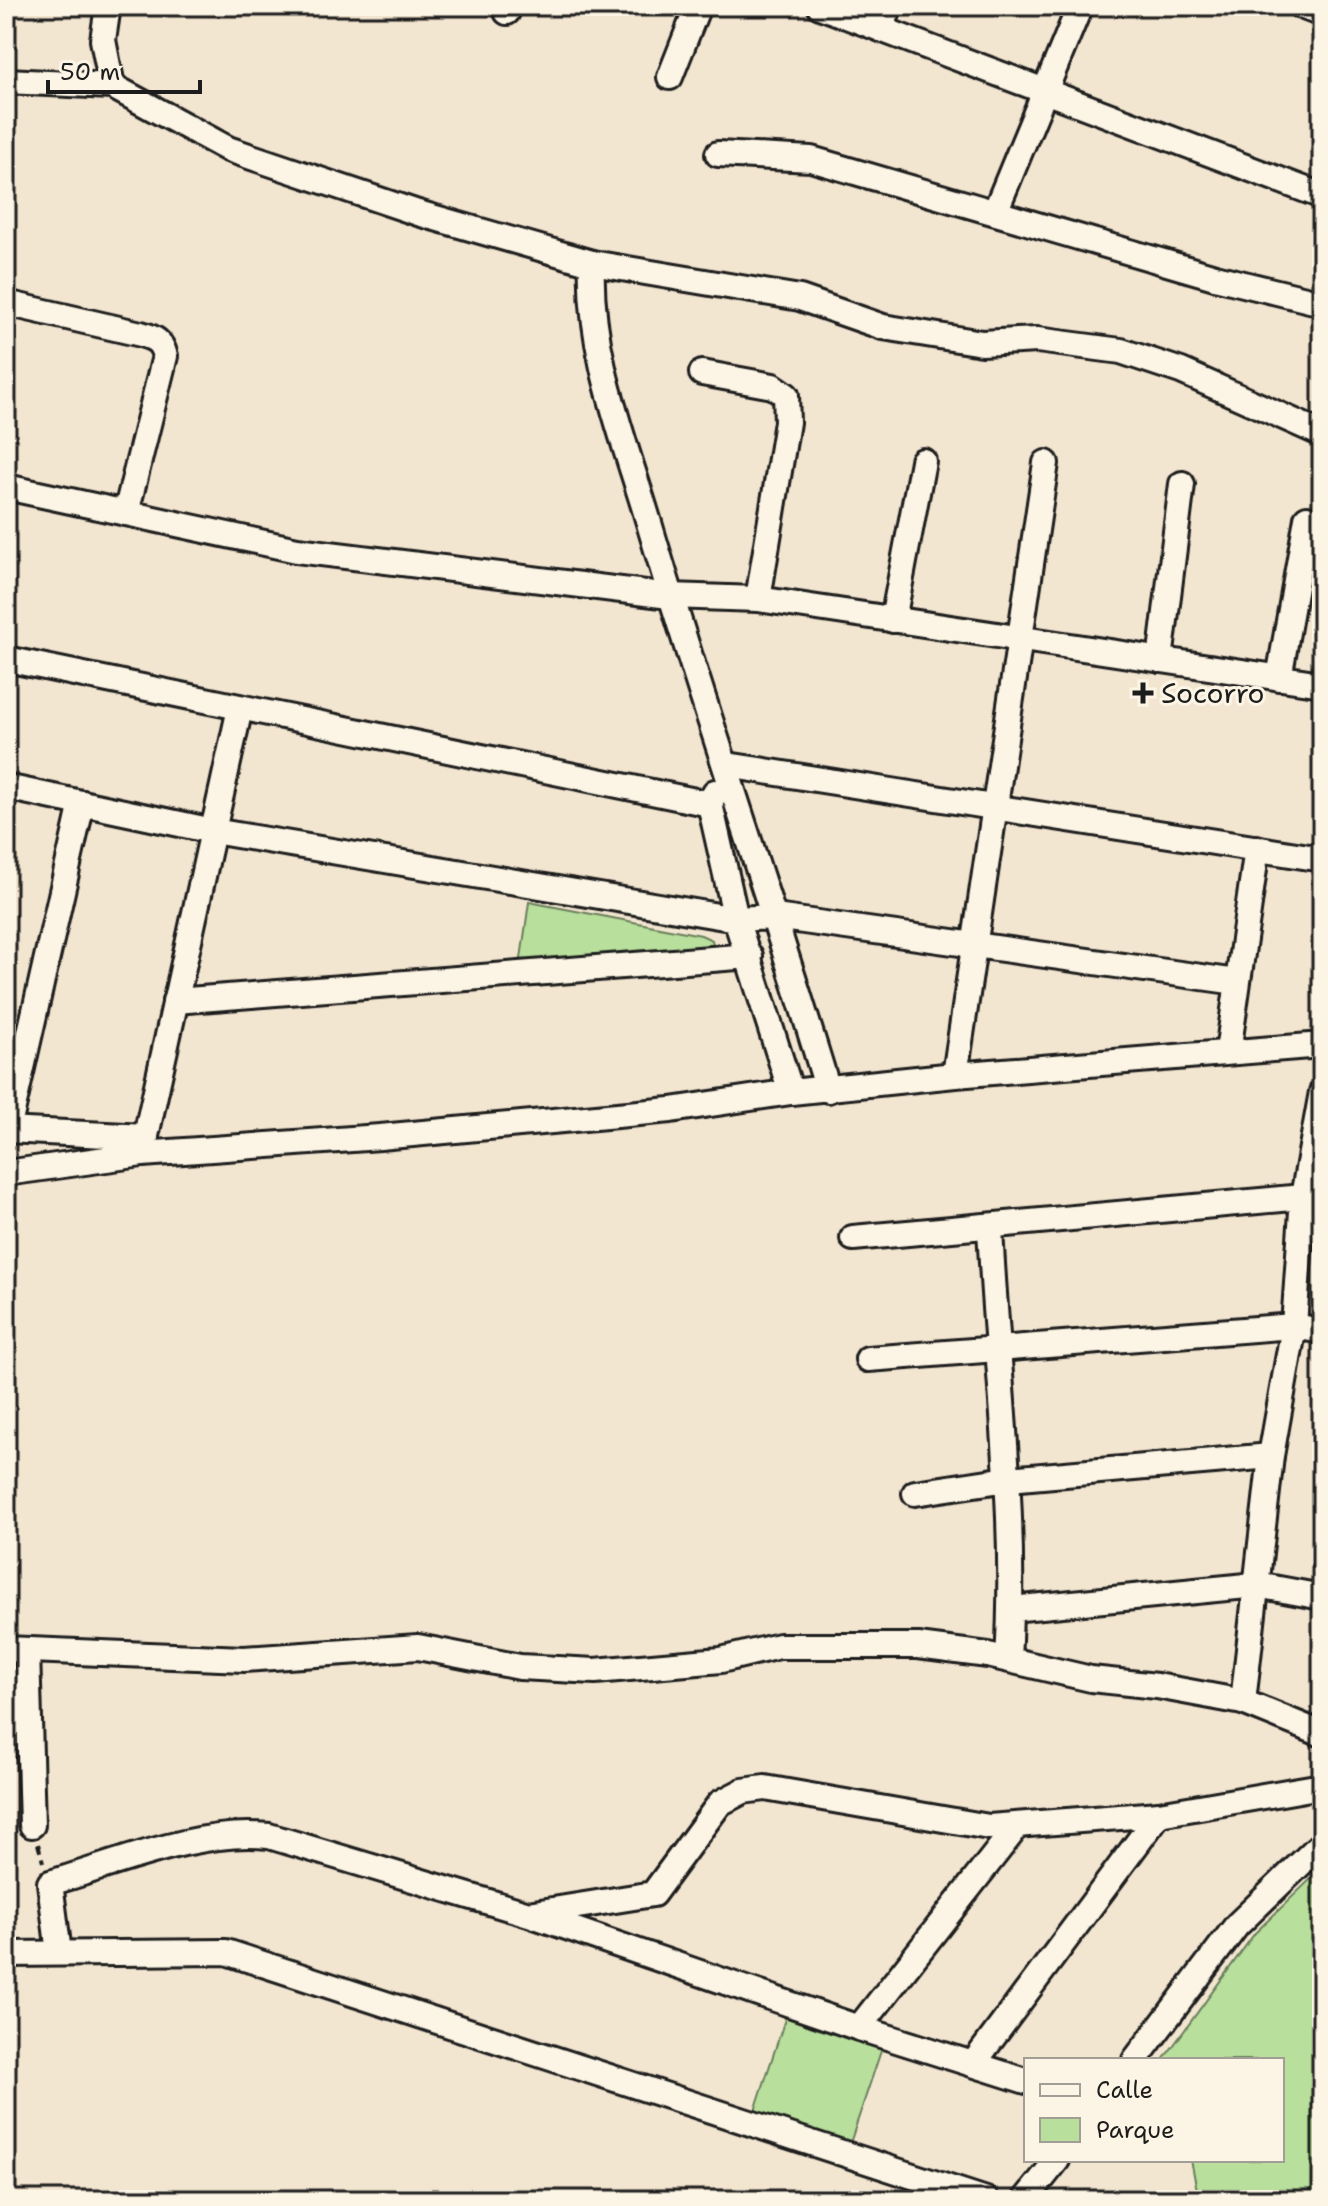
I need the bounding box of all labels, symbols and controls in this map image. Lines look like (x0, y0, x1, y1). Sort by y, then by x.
scale bar (48, 44, 200, 94)
text: 50 m (60, 56, 120, 88)
place label: Socorro (1161, 674, 1264, 712)
marker: Socorro (1132, 682, 1154, 704)
legend (1024, 2058, 1284, 2162)
text: Calle (1096, 2074, 1153, 2106)
text: Parque (1096, 2114, 1175, 2146)

